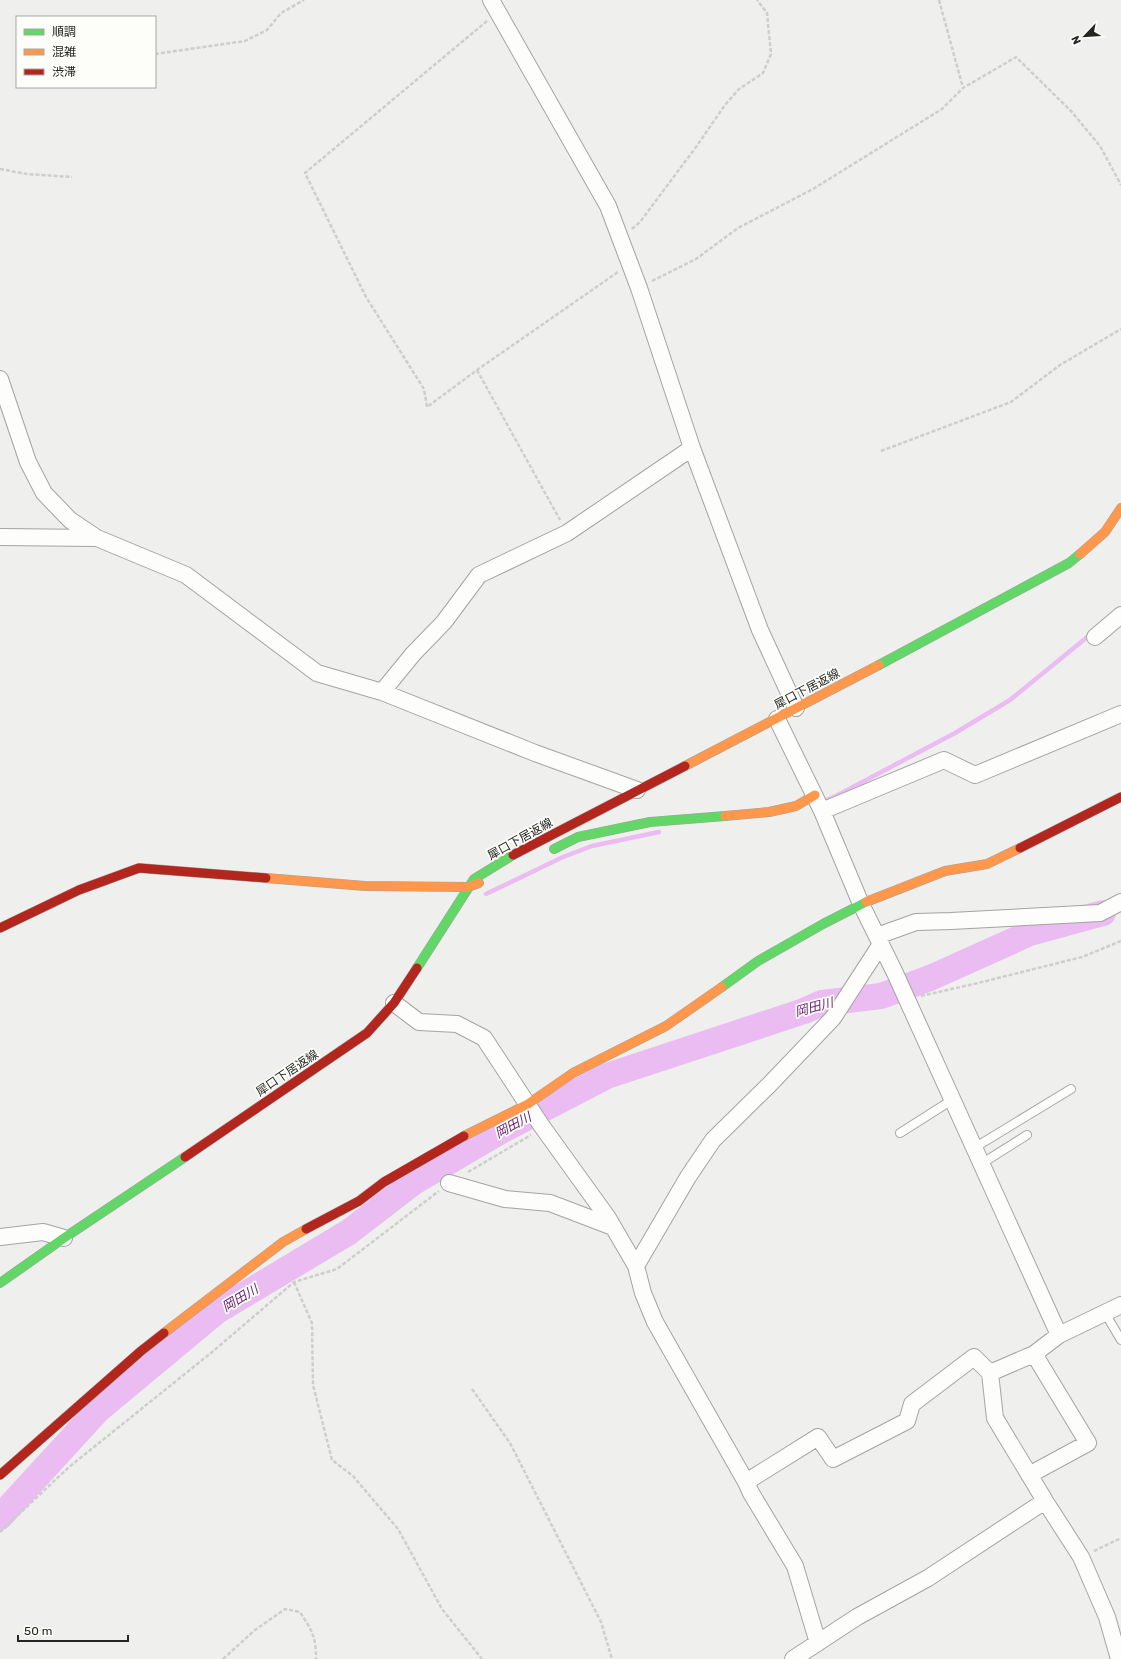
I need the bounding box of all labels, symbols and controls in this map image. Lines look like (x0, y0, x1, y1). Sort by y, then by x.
legend (16, 16, 156, 88)
north arrow (1065, 16, 1105, 56)
text: 順調 (52, 25, 76, 39)
text: N (1069, 34, 1084, 46)
text: 混雑 (52, 45, 76, 59)
text: 渋滞 (52, 65, 76, 79)
street label: 犀口下居返線 (772, 666, 842, 712)
street label: 犀口下居返線 (485, 815, 555, 863)
water label: 岡田川 (793, 994, 837, 1019)
street label: 犀口下居返線 (253, 1047, 321, 1099)
water label: 岡田川 (492, 1108, 535, 1141)
water label: 岡田川 (219, 1281, 262, 1314)
scale bar (18, 1617, 128, 1643)
text: 50 m (24, 1624, 52, 1638)

